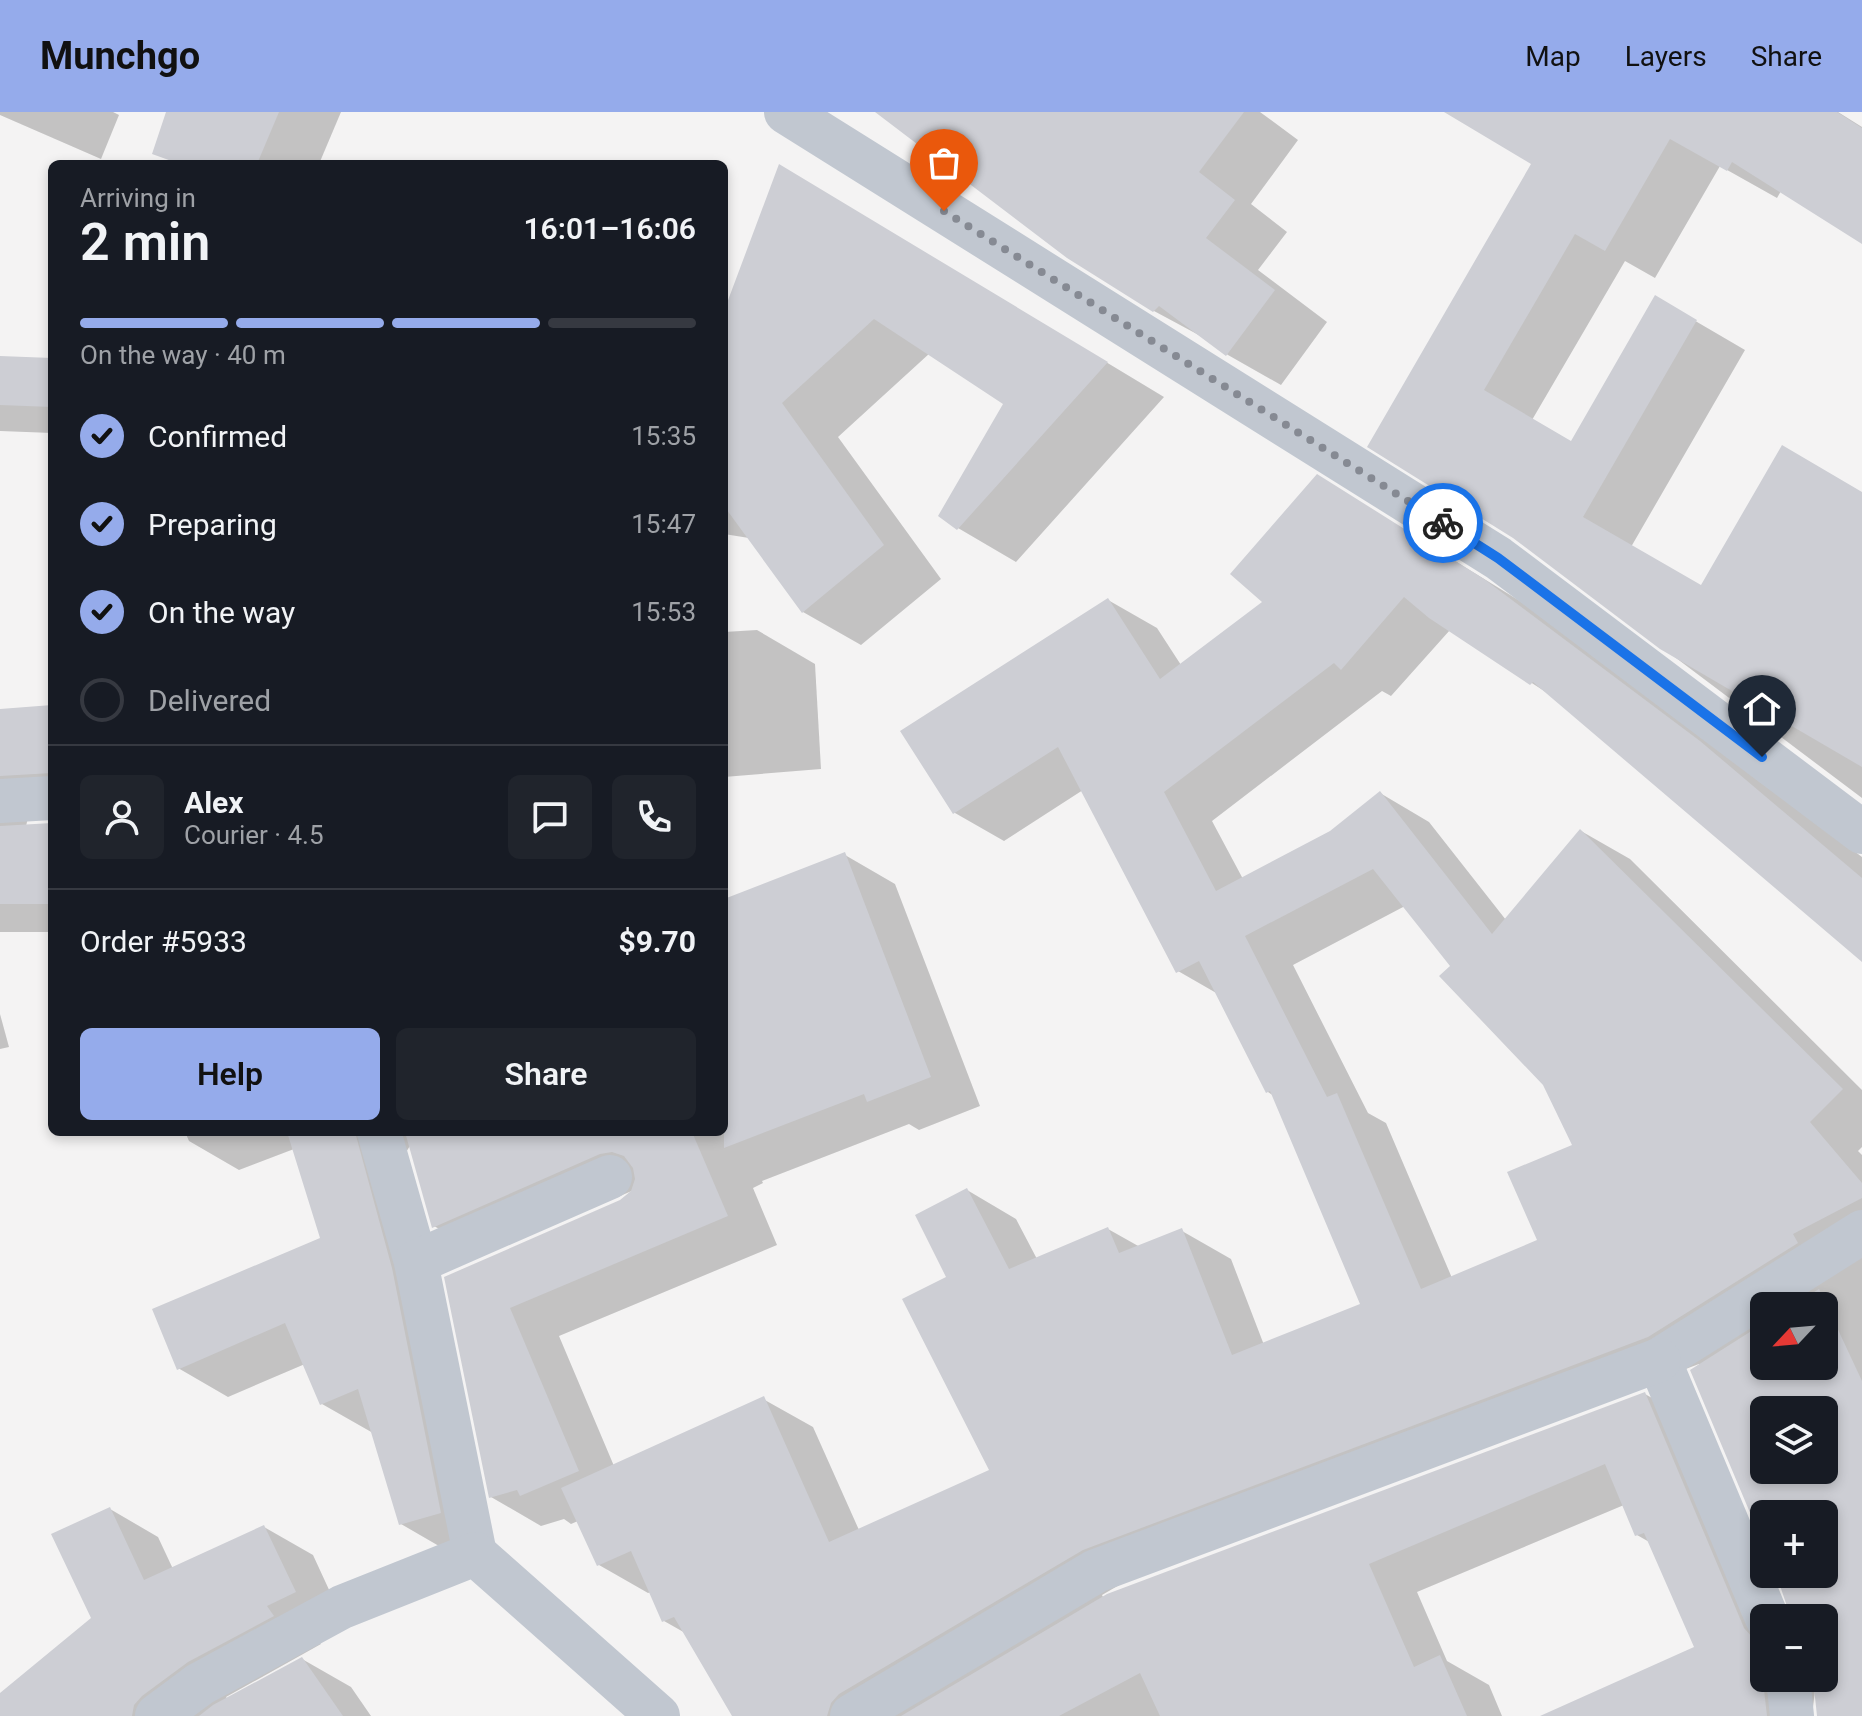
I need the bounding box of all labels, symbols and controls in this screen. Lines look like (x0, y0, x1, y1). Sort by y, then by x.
text: Munchgo (40, 34, 200, 78)
text: Map (1525, 40, 1581, 73)
text: Layers (1625, 40, 1707, 73)
text: Share (1751, 40, 1822, 73)
pin (910, 129, 978, 211)
icon: bag (922, 141, 966, 185)
text: Arriving in (80, 183, 196, 213)
text: 16:01–16:06 (523, 211, 696, 246)
text: 2 min (80, 212, 210, 273)
text: On the way · 40 m (80, 340, 286, 370)
icon: check (80, 414, 124, 458)
text: Confirmed (148, 419, 287, 454)
text: 15:35 (631, 421, 696, 451)
courier (1403, 483, 1483, 563)
icon: bike (1421, 501, 1465, 545)
icon: check (80, 502, 124, 546)
text: Preparing (148, 507, 277, 542)
text: 15:47 (631, 509, 696, 539)
icon: check (80, 590, 124, 634)
text: On the way (148, 595, 295, 630)
text: 15:53 (631, 597, 696, 627)
pin (1728, 675, 1796, 757)
text: Delivered (148, 683, 271, 718)
icon: home (1740, 687, 1784, 731)
button: person (80, 775, 164, 859)
button: chat (508, 775, 592, 859)
button: phone (612, 775, 696, 859)
text: Alex (184, 785, 244, 820)
text: Courier · 4.5 (184, 820, 324, 850)
text: Order #5933 (80, 924, 247, 959)
text: $9.70 (618, 924, 696, 959)
button: Help (80, 1028, 380, 1120)
button: Share (396, 1028, 696, 1120)
north arrow (1750, 1292, 1838, 1380)
map controls (1750, 1292, 1838, 1692)
button: layers (1750, 1396, 1838, 1484)
button: + (1750, 1500, 1838, 1588)
button: − (1750, 1604, 1838, 1692)

